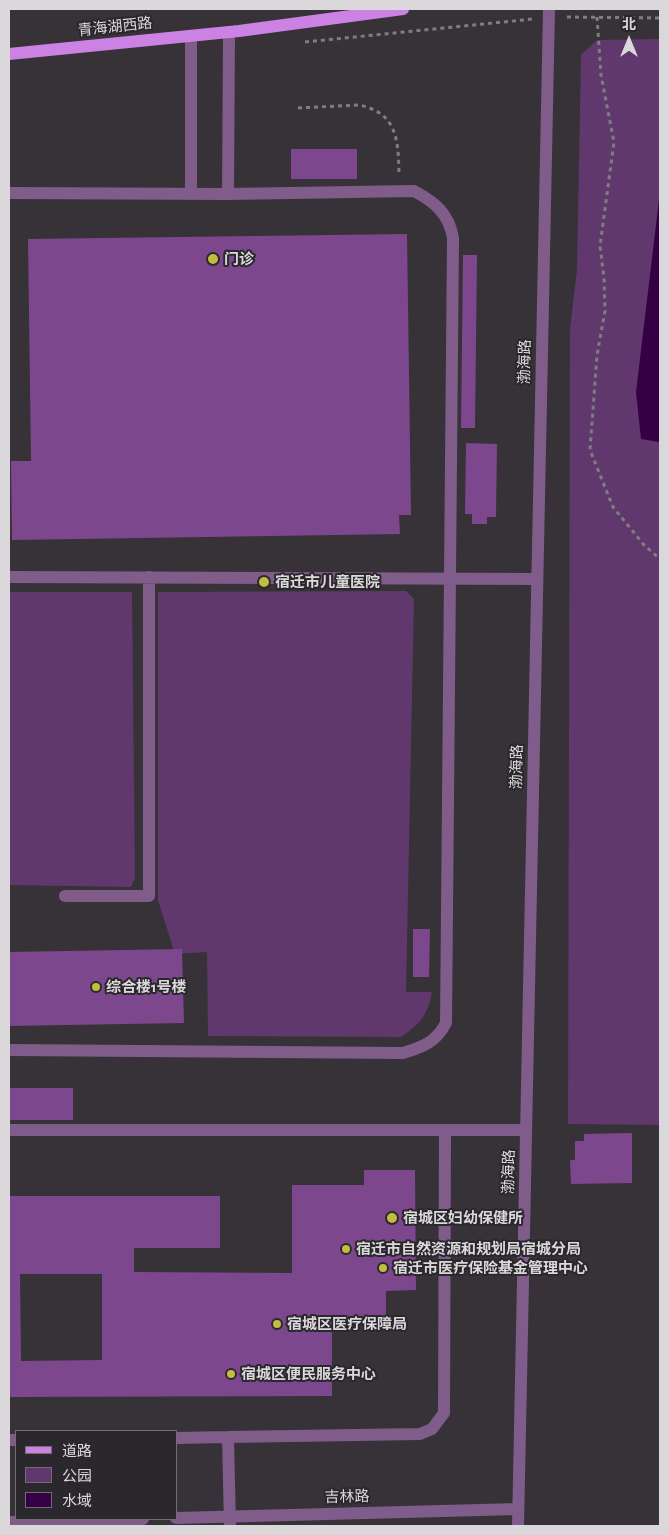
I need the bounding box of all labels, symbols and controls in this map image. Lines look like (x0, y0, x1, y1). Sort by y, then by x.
street label: 青海湖西路 (77, 14, 153, 40)
north arrow (604, 15, 654, 65)
text: 北 (622, 18, 636, 32)
place label: 门诊 (224, 250, 254, 268)
marker: 门诊 (206, 252, 220, 266)
street label: 渤海路 (516, 339, 534, 385)
place label: 宿迁市儿童医院 (275, 573, 380, 591)
marker: 宿迁市儿童医院 (257, 575, 271, 589)
street label: 渤海路 (508, 744, 526, 790)
place label: 综合楼1号楼 (106, 978, 186, 996)
marker: 综合楼1号楼 (90, 981, 102, 993)
street label: 渤海路 (500, 1149, 518, 1195)
place label: 宿城区妇幼保健所 (403, 1209, 523, 1227)
marker: 宿城区妇幼保健所 (385, 1211, 399, 1225)
place label: 宿迁市自然资源和规划局宿城分局 (356, 1240, 581, 1258)
marker: 宿迁市自然资源和规划局宿城分局 (340, 1243, 352, 1255)
place label: 宿迁市医疗保险基金管理中心 (393, 1259, 588, 1277)
marker: 宿迁市医疗保险基金管理中心 (377, 1262, 389, 1274)
place label: 宿城区医疗保障局 (287, 1315, 407, 1333)
marker: 宿城区医疗保障局 (271, 1318, 283, 1330)
place label: 宿城区便民服务中心 (241, 1365, 376, 1383)
marker: 宿城区便民服务中心 (225, 1368, 237, 1380)
legend (15, 1430, 178, 1520)
text: 道路 (62, 1444, 92, 1459)
text: 公园 (62, 1469, 92, 1484)
street label: 吉林路 (324, 1488, 370, 1506)
text: 水域 (62, 1494, 92, 1509)

